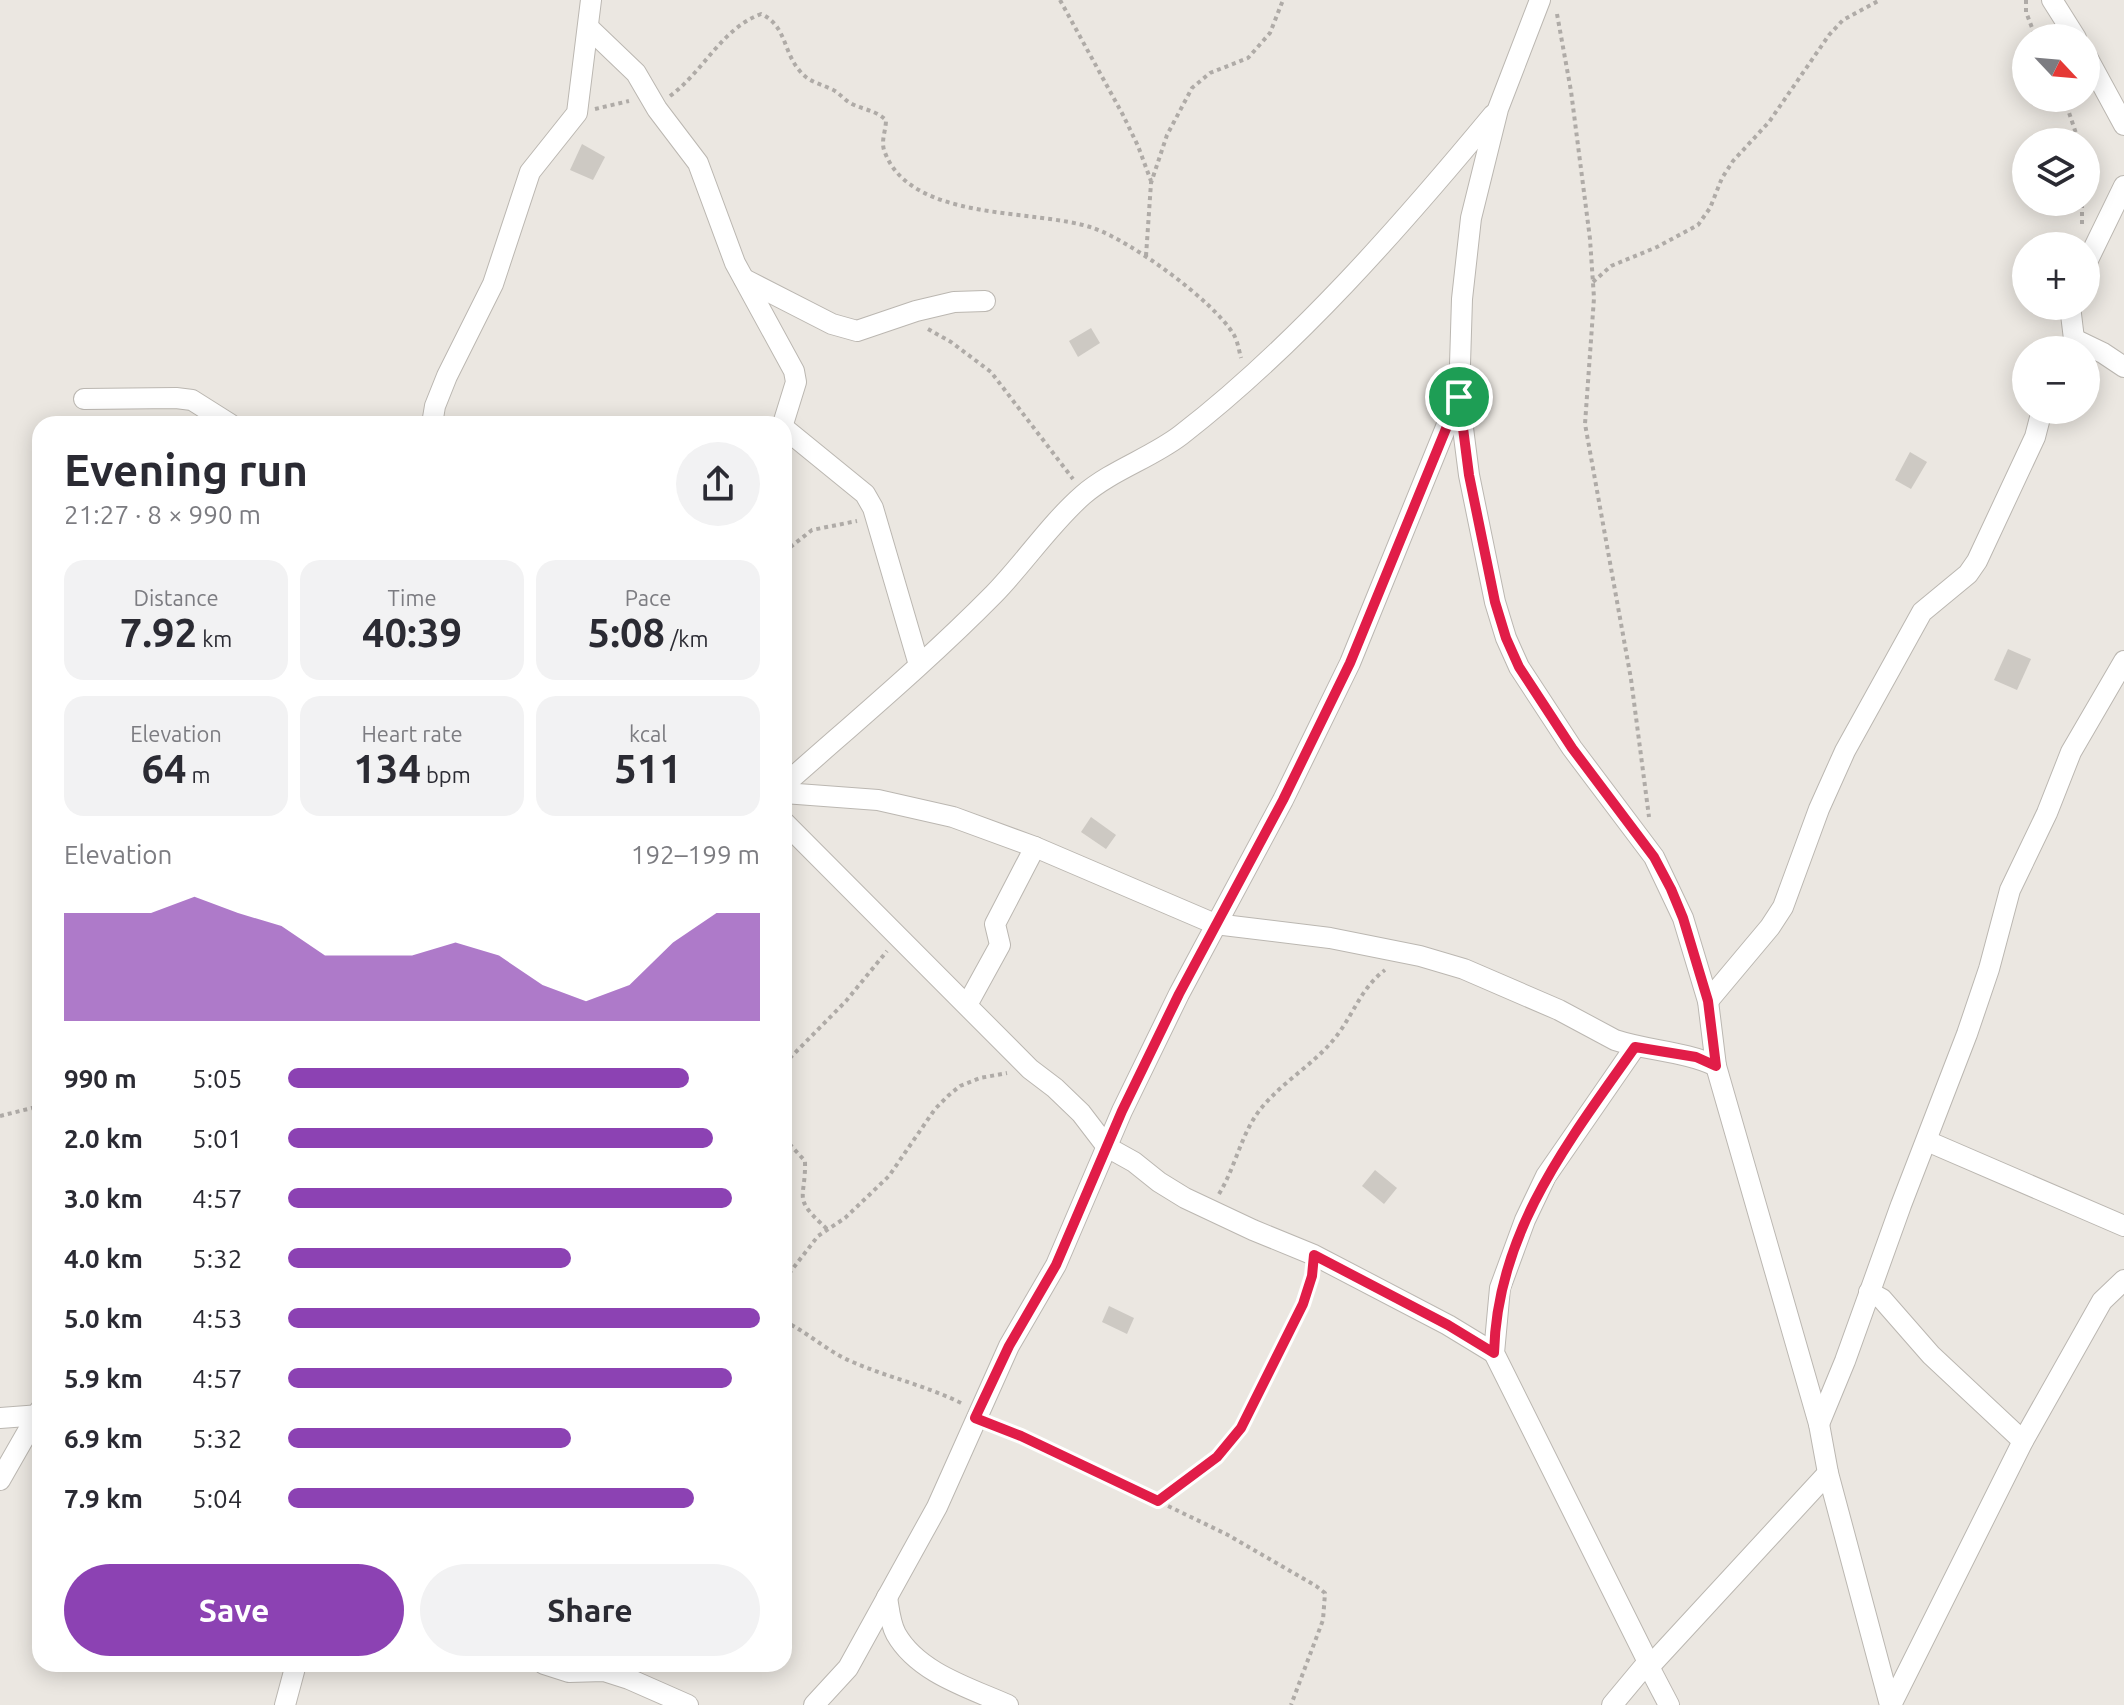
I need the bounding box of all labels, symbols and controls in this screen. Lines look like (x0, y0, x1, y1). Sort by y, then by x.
north arrow (2012, 24, 2100, 112)
map controls (2012, 24, 2100, 424)
button: layers (2012, 128, 2100, 216)
button: + (2012, 232, 2100, 320)
button: − (2012, 336, 2100, 424)
pin (1425, 363, 1493, 431)
icon: arrive (1437, 375, 1481, 419)
button: share (676, 442, 760, 526)
text: Evening run (64, 445, 308, 494)
text: 21:27 · 8 × 990 m (64, 500, 261, 529)
text: Distance (133, 585, 219, 610)
text: Time (387, 585, 437, 610)
text: Pace (625, 585, 671, 610)
text: 7.92 (120, 610, 197, 655)
text: 40:39 (362, 610, 462, 655)
text: 5:08 (588, 610, 665, 655)
text: km (197, 626, 232, 651)
text: /km (665, 626, 708, 651)
text: Elevation (130, 721, 222, 746)
text: Heart rate (361, 721, 463, 746)
text: kcal (629, 721, 667, 746)
text: 64 (141, 746, 187, 791)
text: 134 (353, 746, 421, 791)
text: 511 (614, 746, 682, 791)
text: m (187, 762, 211, 787)
text: bpm (421, 762, 471, 787)
text: Elevation (64, 840, 172, 869)
text: 192–199 m (631, 840, 760, 869)
text: 990 m (64, 1064, 137, 1093)
text: 5:05 (192, 1064, 242, 1093)
text: 2.0 km (64, 1124, 143, 1153)
text: 5:01 (192, 1124, 242, 1153)
text: 3.0 km (64, 1184, 143, 1213)
text: 4:57 (192, 1184, 242, 1213)
text: 4.0 km (64, 1244, 143, 1273)
text: 5:32 (192, 1244, 242, 1273)
text: 5.0 km (64, 1304, 143, 1333)
text: 4:53 (192, 1304, 242, 1333)
text: 5.9 km (64, 1364, 143, 1393)
text: 4:57 (192, 1364, 242, 1393)
text: 6.9 km (64, 1424, 143, 1453)
text: 5:32 (192, 1424, 242, 1453)
text: 7.9 km (64, 1484, 143, 1513)
text: 5:04 (192, 1484, 242, 1513)
button: Save (64, 1564, 404, 1656)
button: Share (420, 1564, 760, 1656)

